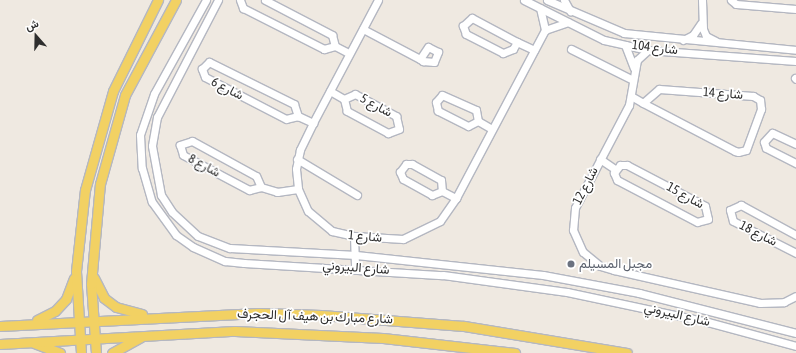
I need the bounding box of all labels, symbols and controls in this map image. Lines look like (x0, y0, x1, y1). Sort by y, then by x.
north arrow (16, 16, 56, 56)
text: ش (24, 17, 40, 33)
street label: شارع 104 (631, 37, 679, 59)
street label: شارع 6 (208, 74, 246, 104)
street label: شارع 14 (702, 85, 744, 103)
street label: شارع 5 (357, 91, 395, 121)
street label: شارع 8 (185, 151, 223, 181)
street label: شارع 12 (570, 165, 602, 207)
street label: شارع 15 (664, 179, 706, 213)
street label: شارع 18 (737, 218, 779, 250)
street label: شارع 1 (347, 228, 383, 246)
place label: مجبل المسيلم (579, 256, 652, 272)
street label: شارع البيروني (322, 258, 390, 278)
marker: مجبل المسيلم (566, 259, 576, 269)
street label: شارع البيروني (643, 300, 711, 330)
street label: شارع مبارك بن هيف آل الحجرف (237, 306, 393, 328)

